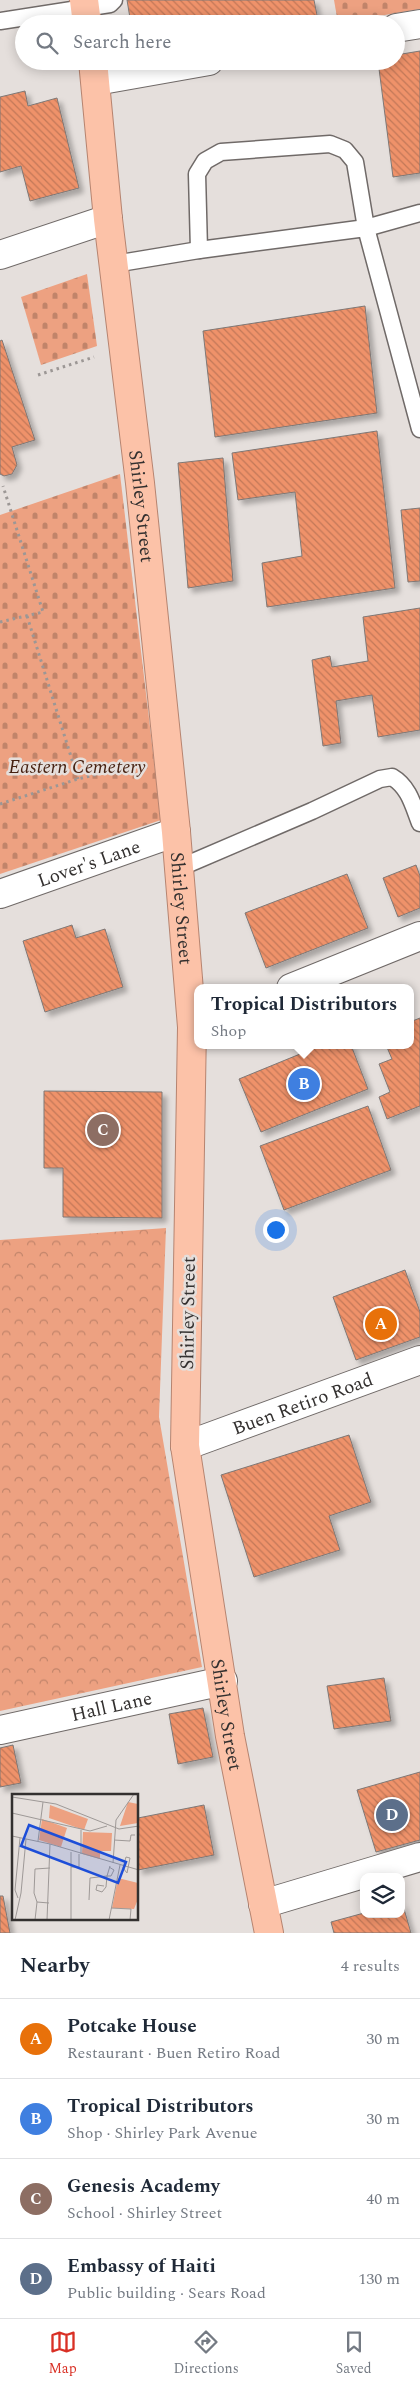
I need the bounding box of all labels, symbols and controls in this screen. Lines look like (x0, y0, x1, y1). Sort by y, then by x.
search box (15, 15, 405, 70)
text: Search here (73, 28, 172, 57)
icon: search (33, 29, 61, 57)
street label: Shirley Street (120, 448, 161, 564)
park label: Eastern Cemetery (9, 753, 146, 782)
street label: Lover's Lane (34, 833, 145, 896)
street label: Shirley Street (162, 851, 200, 966)
popup (194, 984, 414, 1049)
text: Tropical Distributors (211, 990, 397, 1019)
text: Shop (211, 1019, 246, 1043)
pin: B (288, 1065, 320, 1103)
pin: C (87, 1111, 119, 1149)
your location (263, 1217, 289, 1243)
street label: Shirley Street (173, 1256, 204, 1370)
pin: A (365, 1305, 397, 1343)
street label: Buen Retiro Road (228, 1365, 377, 1444)
street label: Shirley Street (202, 1657, 250, 1774)
street label: Hall Lane (68, 1684, 155, 1730)
inset map (12, 1794, 139, 1920)
pin: D (376, 1796, 408, 1834)
map controls (360, 1873, 405, 1918)
button: layers (360, 1873, 405, 1918)
text: Nearby (20, 1950, 90, 1982)
text: 4 results (341, 1954, 400, 1978)
text: Potcake House (67, 2012, 197, 2041)
text: A (30, 2027, 42, 2051)
text: 30 m (366, 2027, 400, 2051)
text: Restaurant · Buen Retiro Road (67, 2041, 280, 2065)
text: Tropical Distributors (67, 2092, 254, 2121)
text: B (30, 2107, 42, 2131)
text: 30 m (366, 2107, 400, 2131)
text: Shop · Shirley Park Avenue (67, 2121, 258, 2145)
text: Genesis Academy (67, 2172, 220, 2201)
text: C (30, 2187, 42, 2211)
text: 40 m (366, 2187, 400, 2211)
text: School · Shirley Street (67, 2201, 222, 2225)
text: Embassy of Haiti (67, 2252, 216, 2281)
text: D (30, 2267, 42, 2291)
text: 130 m (358, 2267, 400, 2291)
text: Public building · Sears Road (67, 2281, 266, 2305)
tab: Map (48, 2328, 77, 2379)
tab: Directions (173, 2328, 239, 2379)
tab: Saved (336, 2328, 372, 2379)

